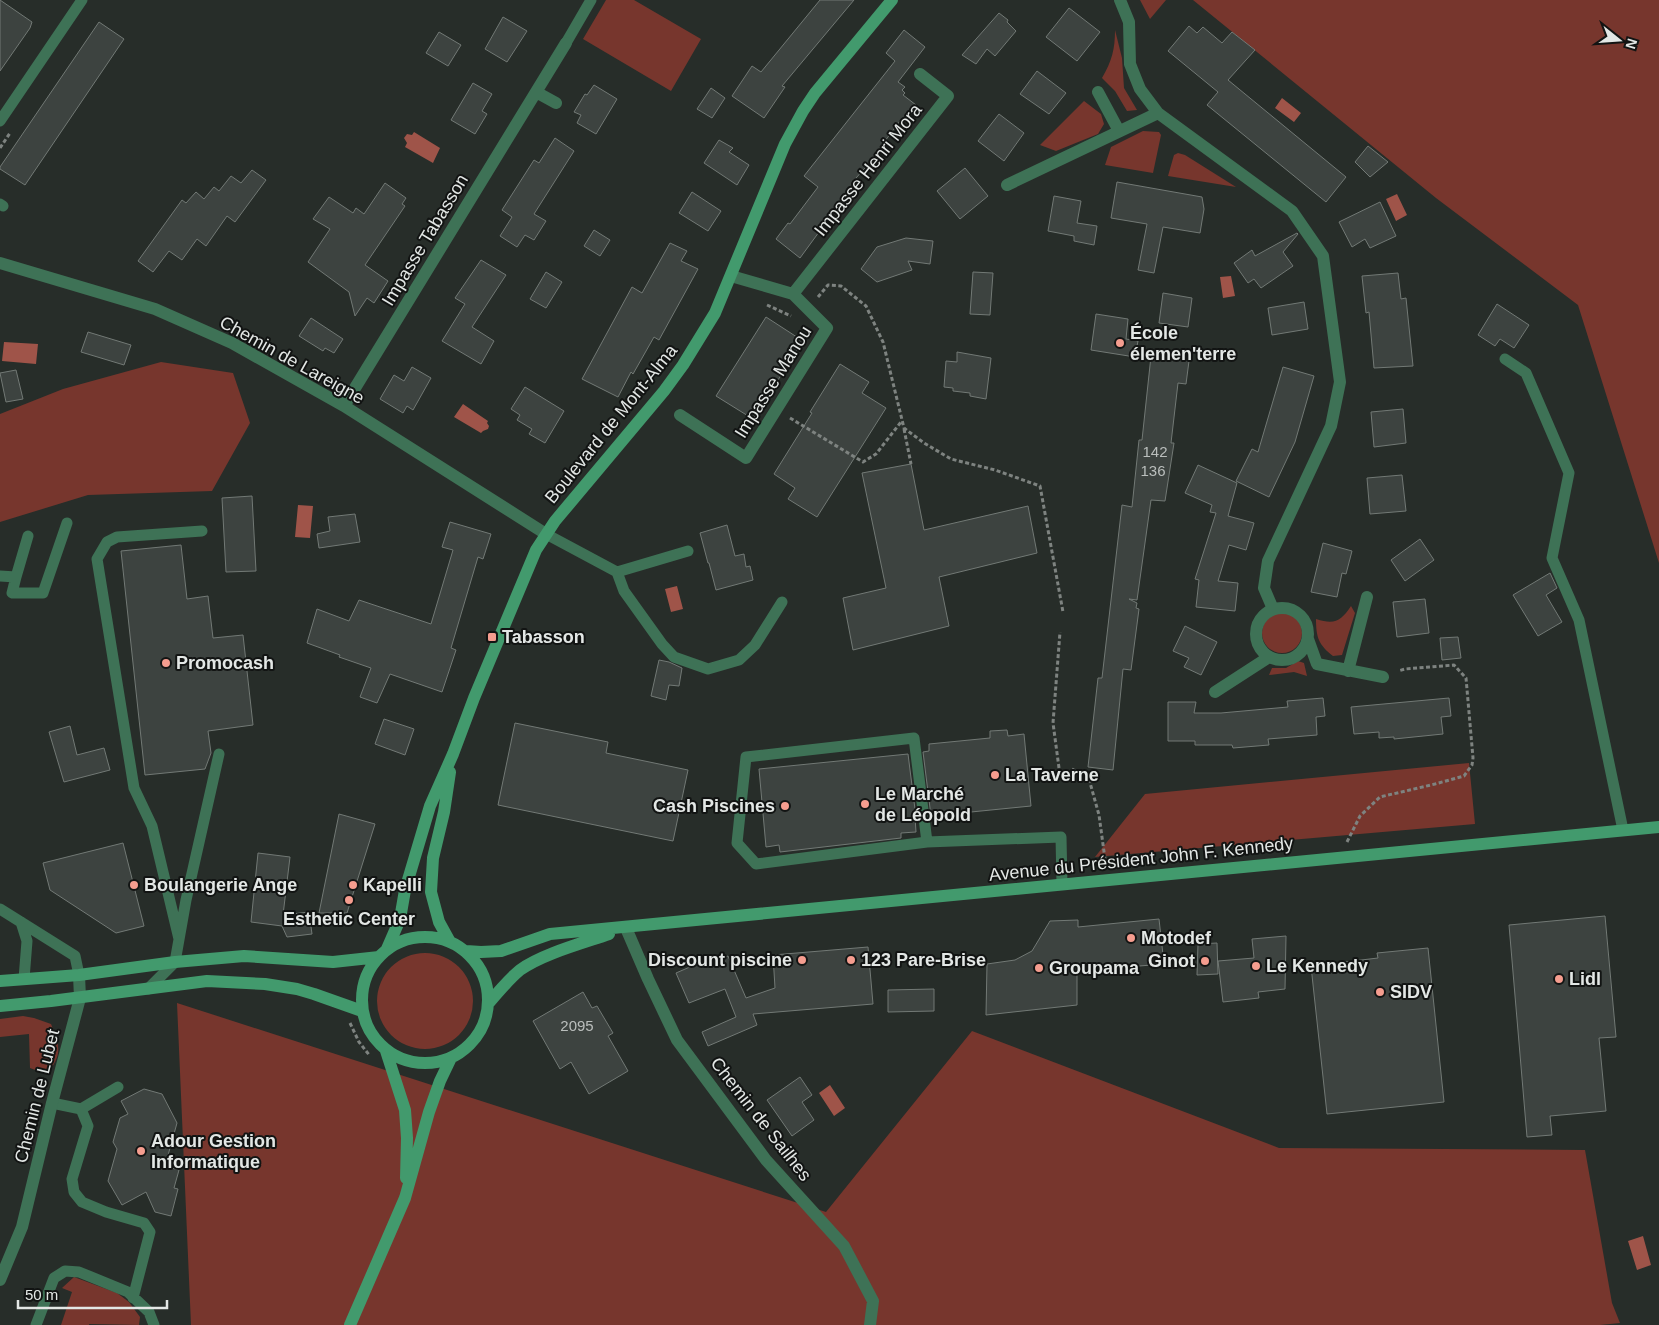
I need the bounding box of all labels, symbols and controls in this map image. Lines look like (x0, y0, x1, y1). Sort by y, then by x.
north arrow (1594, 15, 1644, 65)
text: N (1622, 37, 1641, 51)
street label: Impasse Henri Mora (810, 99, 926, 240)
street label: Impasse Tabasson (378, 171, 472, 309)
street label: Chemin de Lareigne (216, 312, 368, 408)
street label: Impasse Manou (731, 322, 815, 442)
place label: École élemen'terre (1130, 322, 1236, 364)
marker: École élemen'terre (1114, 337, 1126, 349)
street label: Boulevard de Mont-Alma (541, 340, 682, 507)
house number: 142 (1142, 443, 1168, 460)
house number: 136 (1140, 462, 1166, 479)
place label: Tabasson (502, 627, 585, 647)
marker: Tabasson (486, 631, 498, 643)
place label: Promocash (176, 653, 274, 673)
marker: Promocash (160, 657, 172, 669)
place label: La Taverne (1005, 765, 1099, 785)
marker: La Taverne (989, 769, 1001, 781)
place label: Le Marché de Léopold (875, 784, 971, 825)
place label: Cash Piscines (653, 796, 775, 816)
marker: Le Marché de Léopold (859, 798, 871, 810)
marker: Cash Piscines (779, 800, 791, 812)
street label: Avenue du Président John F. Kennedy (988, 833, 1294, 885)
place label: Boulangerie Ange (144, 875, 297, 895)
place label: Kapelli (363, 875, 422, 895)
marker: Boulangerie Ange (128, 879, 140, 891)
marker: Kapelli (347, 879, 359, 891)
marker: Esthetic Center (343, 894, 355, 906)
place label: Esthetic Center (283, 909, 415, 929)
place label: Motodef (1141, 928, 1212, 948)
marker: Motodef (1125, 932, 1137, 944)
place label: Discount piscine (648, 950, 792, 970)
place label: 123 Pare-Brise (861, 950, 986, 970)
place label: Ginot (1148, 951, 1195, 971)
marker: Discount piscine (796, 954, 808, 966)
marker: 123 Pare-Brise (845, 954, 857, 966)
marker: Ginot (1199, 955, 1211, 967)
place label: Le Kennedy (1266, 956, 1368, 976)
place label: Groupama (1049, 958, 1140, 978)
marker: Le Kennedy (1250, 960, 1262, 972)
marker: Groupama (1033, 962, 1045, 974)
place label: Lidl (1569, 969, 1601, 989)
marker: Lidl (1553, 973, 1565, 985)
place label: SIDV (1390, 982, 1432, 1002)
marker: SIDV (1374, 986, 1386, 998)
house number: 2095 (560, 1017, 594, 1034)
street label: Chemin de Lubet (11, 1027, 63, 1165)
street label: Chemin de Sailhes (707, 1053, 815, 1185)
place label: Adour Gestion Informatique (151, 1131, 276, 1172)
marker: Adour Gestion Informatique (135, 1145, 147, 1157)
scale bar (18, 1278, 166, 1310)
text: 50 m (25, 1286, 58, 1303)

